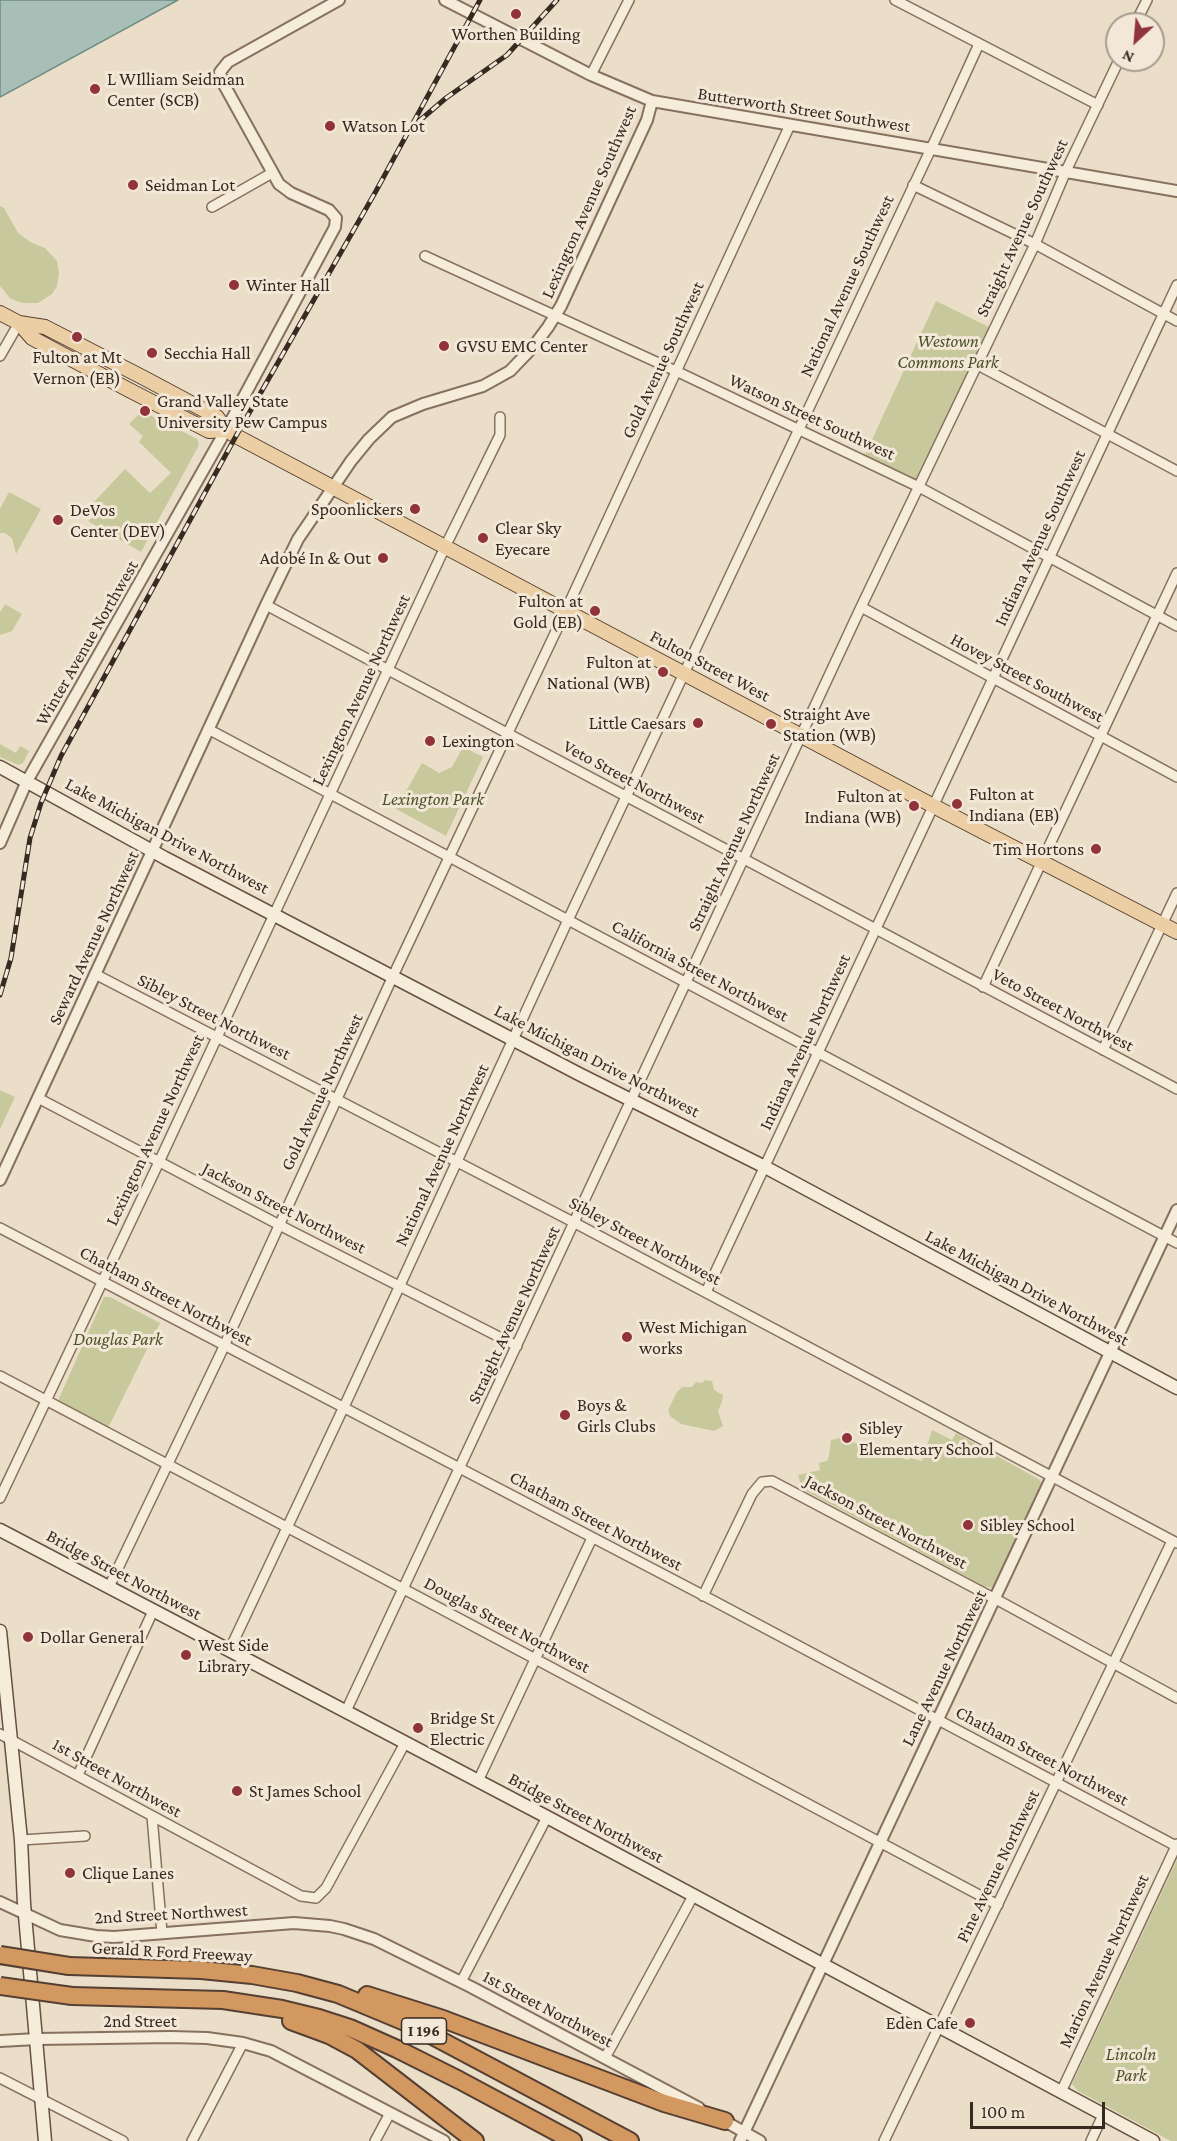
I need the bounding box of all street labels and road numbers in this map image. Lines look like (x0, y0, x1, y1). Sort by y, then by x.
street label: Butterworth Street Southwest (696, 83, 912, 137)
street label: Lexington Avenue Southwest (537, 102, 641, 302)
street label: Straight Avenue Southwest (971, 135, 1073, 321)
street label: National Avenue Southwest (795, 191, 899, 381)
street label: Gold Avenue Southwest (617, 278, 709, 442)
street label: Watson Street Southwest (725, 369, 899, 465)
street label: Indiana Avenue Southwest (990, 446, 1090, 630)
street label: Winter Avenue Northwest (31, 557, 143, 729)
street label: Lexington Avenue Northwest (307, 591, 415, 789)
street label: Fulton Street West (646, 625, 774, 707)
street label: Hovey Street Southwest (947, 628, 1107, 728)
street label: Veto Street Northwest (559, 735, 709, 829)
street label: Straight Avenue Northwest (683, 749, 785, 935)
street label: Lake Michigan Drive Northwest (61, 773, 273, 899)
street label: Seward Avenue Northwest (44, 847, 144, 1029)
street label: California Street Northwest (608, 915, 792, 1027)
street label: Indiana Avenue Northwest (755, 950, 855, 1134)
street label: Veto Street Northwest (988, 963, 1138, 1057)
street label: Sibley Street Northwest (134, 969, 294, 1065)
street label: Lake Michigan Drive Northwest (491, 1000, 703, 1122)
street label: Gold Avenue Northwest (276, 1010, 368, 1174)
street label: Lexington Avenue Northwest (101, 1031, 209, 1229)
street label: National Avenue Northwest (390, 1060, 494, 1250)
street label: Jackson Street Northwest (199, 1157, 369, 1259)
street label: Sibley Street Northwest (565, 1192, 725, 1290)
street label: Straight Avenue Northwest (463, 1222, 565, 1408)
street label: Lake Michigan Drive Northwest (921, 1225, 1133, 1351)
street label: Chatham Street Northwest (76, 1241, 256, 1351)
street label: Chatham Street Northwest (506, 1466, 686, 1576)
street label: Jackson Street Northwest (801, 1470, 971, 1574)
street label: Bridge Street Northwest (43, 1525, 205, 1625)
street label: Douglas Street Northwest (420, 1572, 594, 1678)
street label: Lane Avenue Northwest (897, 1586, 991, 1750)
street label: Chatham Street Northwest (952, 1701, 1132, 1811)
street label: 1st Street Northwest (49, 1734, 185, 1822)
street label: Bridge Street Northwest (505, 1768, 667, 1868)
street label: Pine Avenue Northwest (952, 1786, 1044, 1946)
street label: Marion Avenue Northwest (1054, 1871, 1154, 2051)
street label: 2nd Street Northwest (94, 1899, 248, 1929)
street label: Gerald R Ford Freeway (91, 1937, 253, 1967)
street label: 1st Street Northwest (479, 1966, 617, 2052)
street label: 2nd Street (103, 2010, 177, 2032)
road number: I 196 (402, 2018, 446, 2044)

